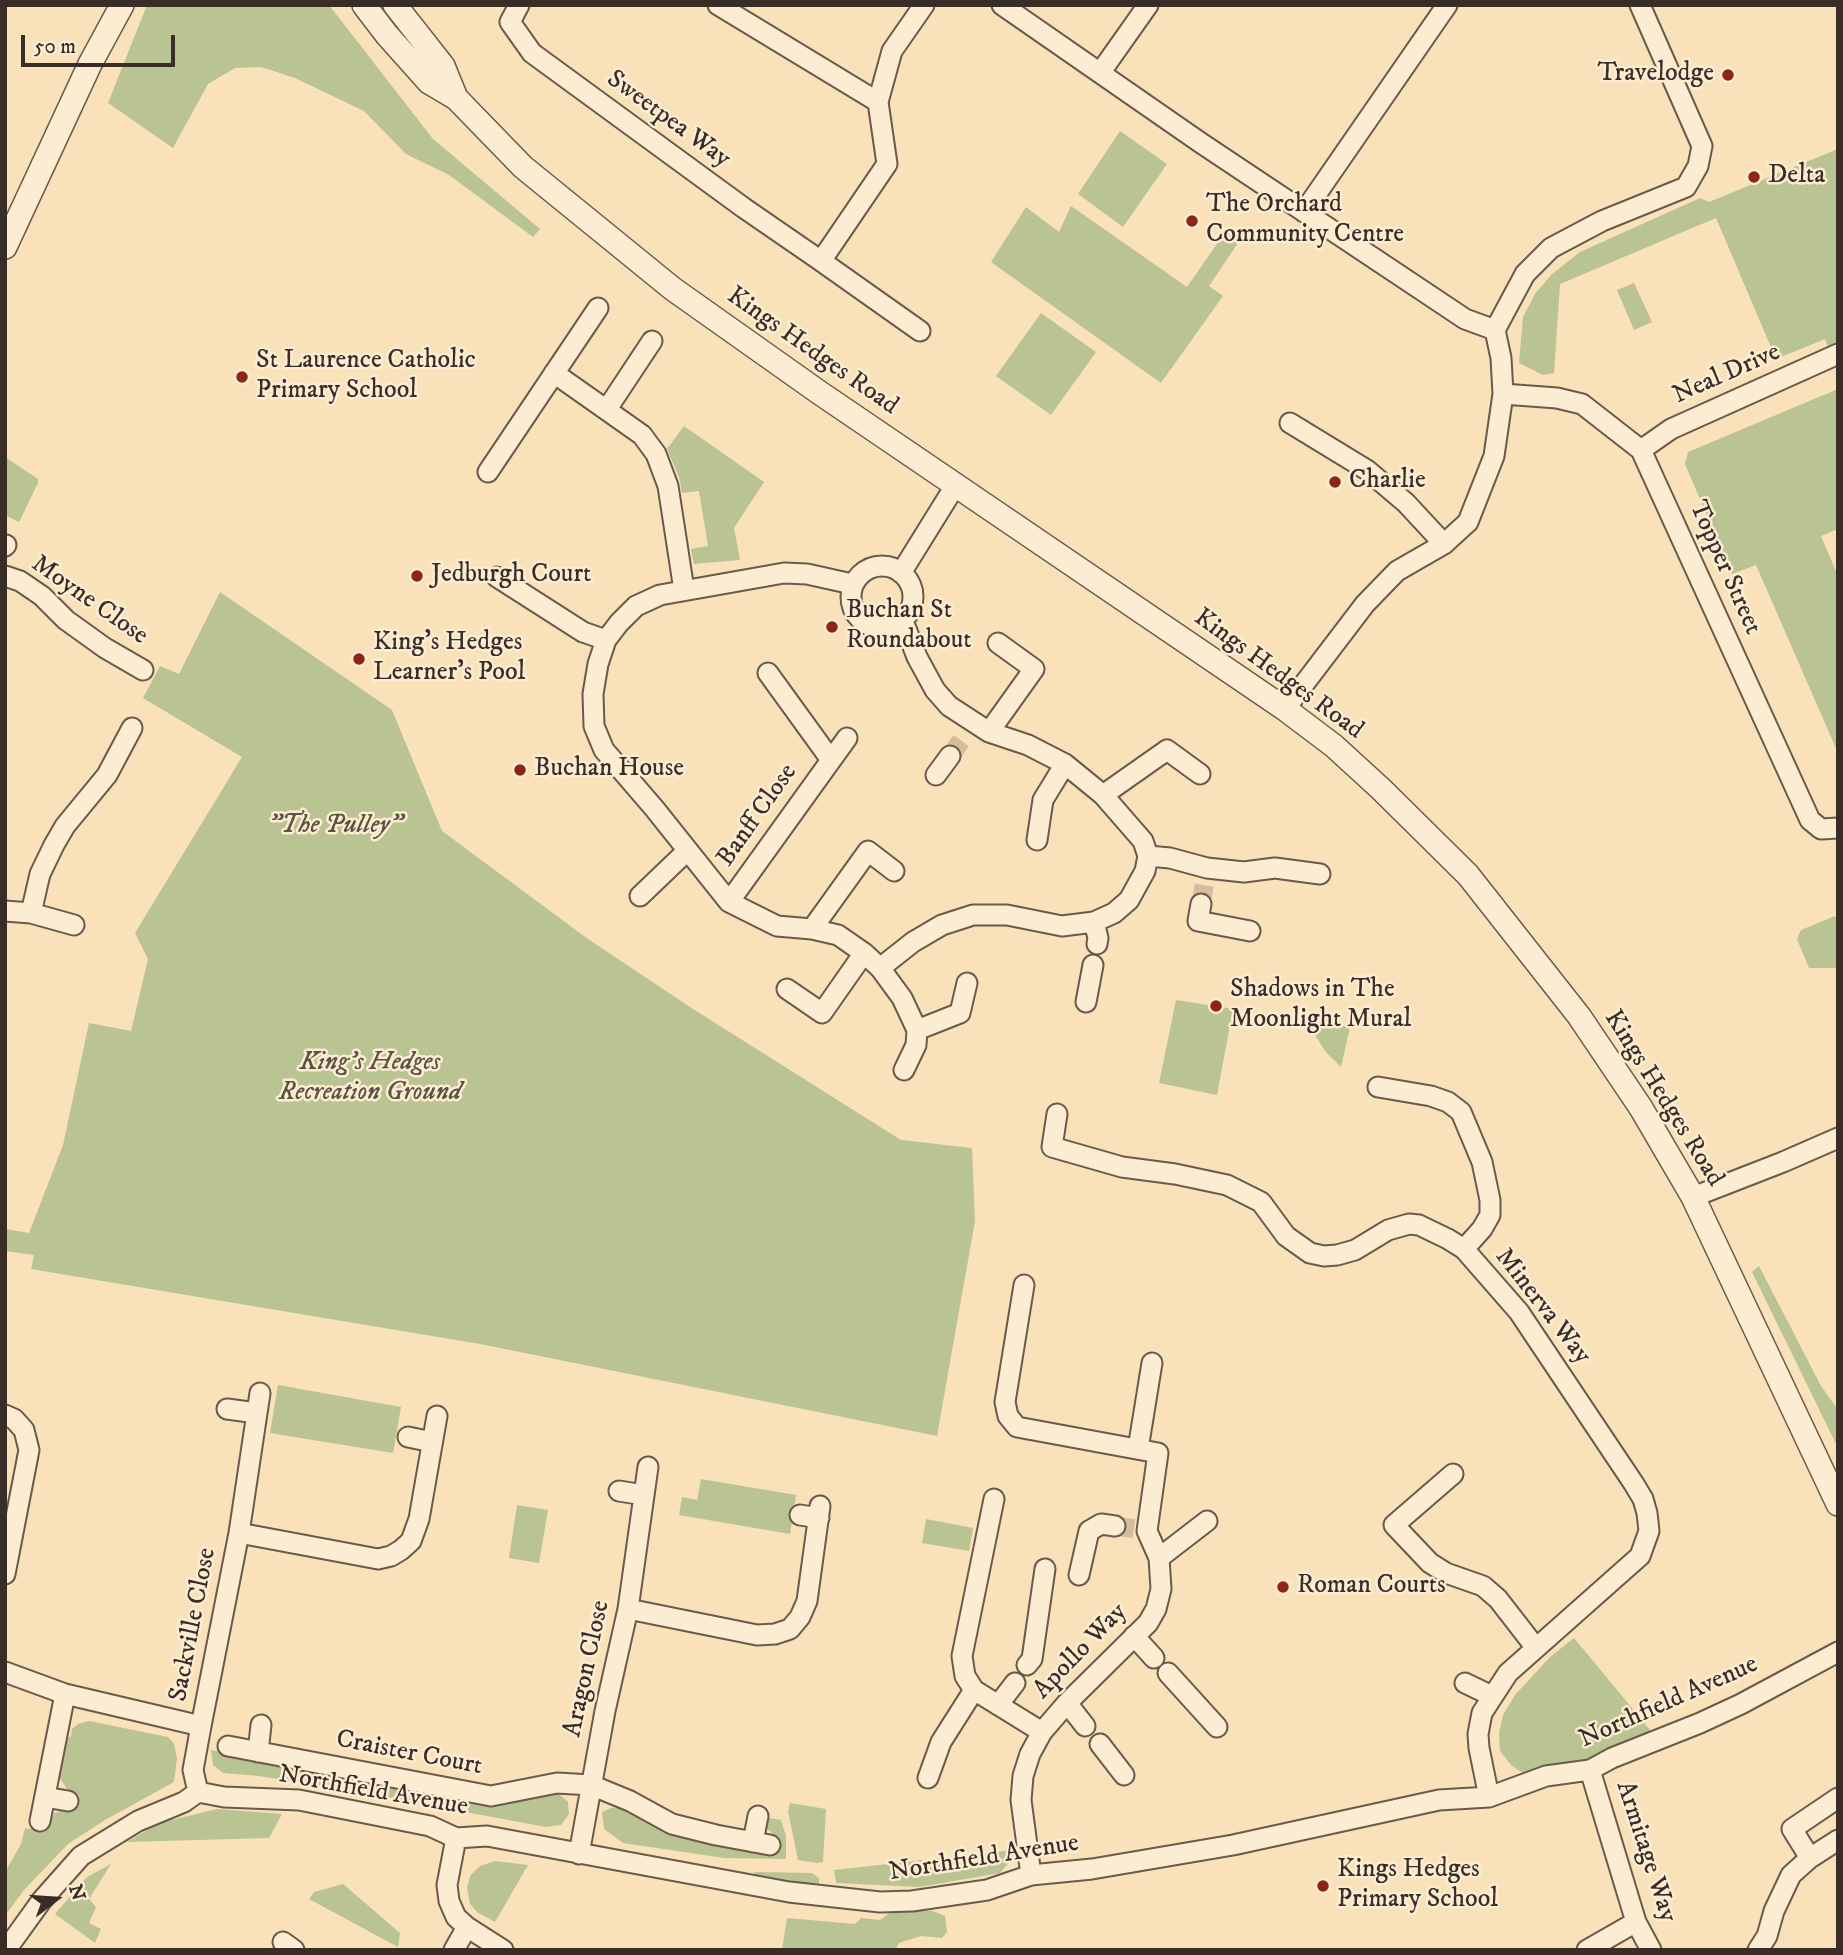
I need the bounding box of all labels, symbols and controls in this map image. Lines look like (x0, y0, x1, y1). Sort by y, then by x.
scale bar (24, 21, 178, 65)
text: 50 m (34, 34, 76, 60)
place label: Travelodge (1597, 59, 1714, 91)
street label: Sweetpea Way (600, 65, 736, 175)
marker: Travelodge (1720, 67, 1736, 83)
place label: Delta (1768, 161, 1825, 193)
marker: Delta (1746, 169, 1762, 185)
place label: The Orchard Community Centre (1206, 190, 1404, 252)
marker: The Orchard Community Centre (1184, 213, 1200, 229)
street label: Kings Hedges Road (720, 281, 904, 423)
street label: Neal Drive (1669, 338, 1785, 412)
place label: St Laurence Catholic Primary School (256, 346, 476, 408)
marker: St Laurence Catholic Primary School (234, 369, 250, 385)
place label: Charlie (1349, 466, 1426, 498)
marker: Charlie (1327, 474, 1343, 490)
street label: Topper Street (1681, 496, 1767, 640)
street label: Moyne Close (25, 549, 153, 653)
place label: Jedburgh Court (431, 560, 591, 592)
marker: Jedburgh Court (409, 568, 425, 584)
place label: Buchan St Roundabout (846, 596, 972, 658)
street label: Kings Hedges Road (1187, 603, 1369, 747)
marker: Buchan St Roundabout (824, 619, 840, 635)
place label: King's Hedges Learner's Pool (373, 628, 525, 690)
marker: King's Hedges Learner's Pool (351, 651, 367, 667)
place label: Buchan House (534, 754, 684, 786)
street label: Banff Close (711, 759, 805, 873)
marker: Buchan House (512, 762, 528, 778)
park label: "The Pulley" (268, 811, 402, 843)
place label: Shadows in The Moonlight Mural (1230, 975, 1411, 1036)
marker: Shadows in The Moonlight Mural (1208, 998, 1224, 1014)
street label: Kings Hedges Road (1596, 1005, 1730, 1193)
park label: King's Hedges Recreation Ground (279, 1048, 461, 1110)
street label: Minerva Way (1487, 1243, 1597, 1371)
street label: Sackville Close (164, 1546, 224, 1704)
place label: Roman Courts (1297, 1571, 1446, 1603)
marker: Roman Courts (1275, 1579, 1291, 1595)
street label: Apollo Way (1028, 1597, 1134, 1707)
street label: Aragon Close (558, 1598, 618, 1740)
street label: Northfield Avenue (1575, 1650, 1763, 1756)
street label: Craister Court (333, 1725, 485, 1783)
street label: Northfield Avenue (276, 1760, 470, 1824)
street label: Armitage Way (1608, 1778, 1682, 1926)
street label: Northfield Avenue (887, 1829, 1081, 1889)
place label: Kings Hedges Primary School (1337, 1855, 1498, 1916)
north arrow (21, 1864, 91, 1934)
marker: Kings Hedges Primary School (1315, 1878, 1331, 1894)
text: N (63, 1882, 90, 1904)

